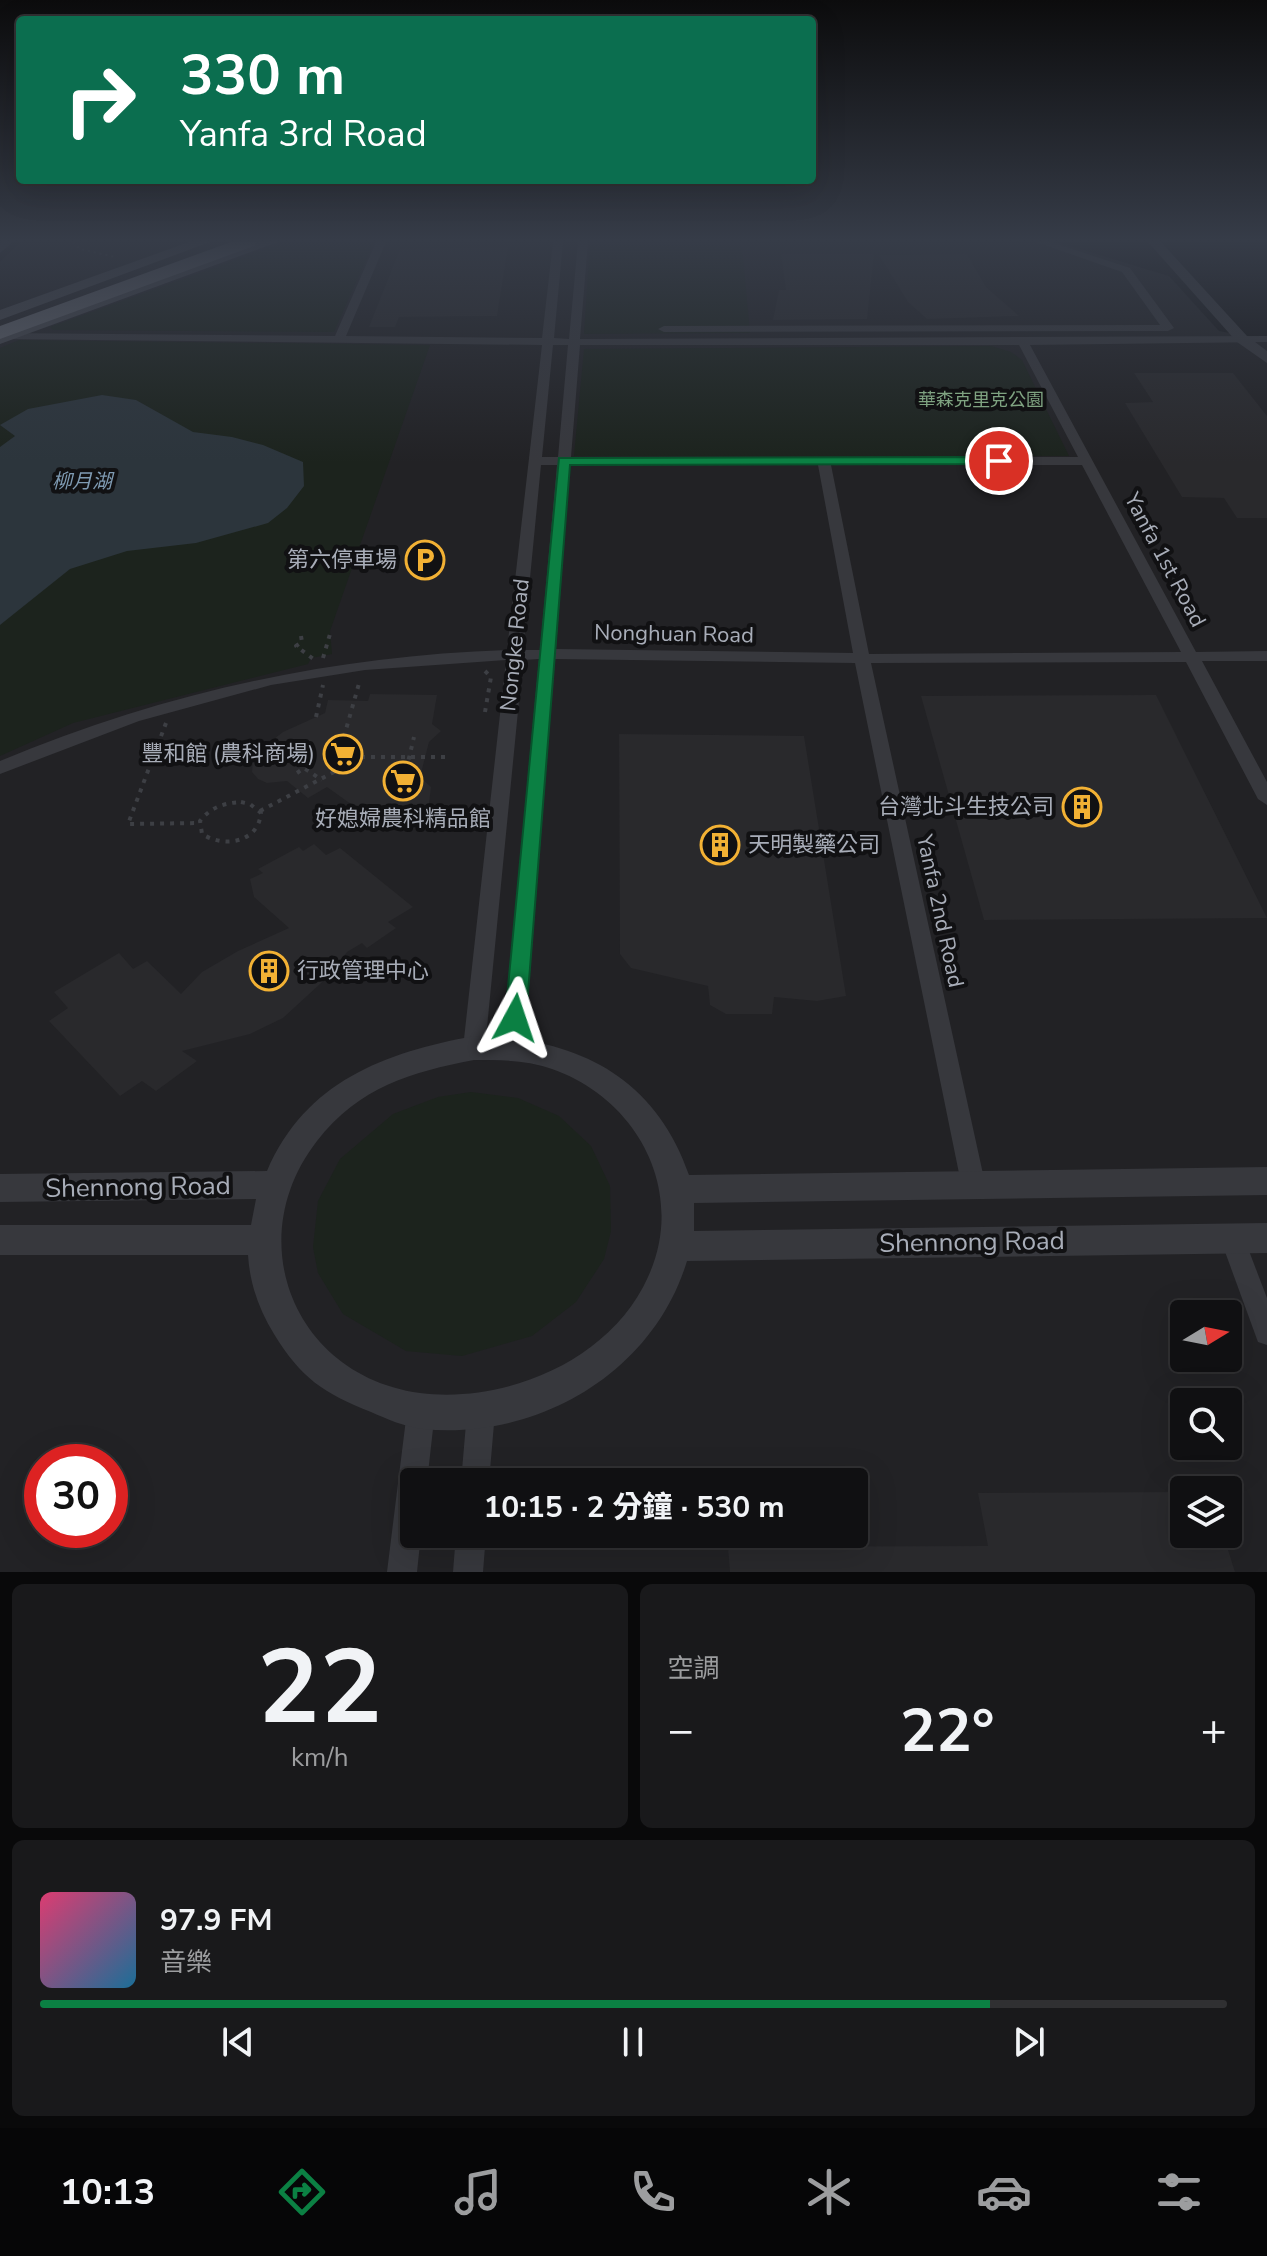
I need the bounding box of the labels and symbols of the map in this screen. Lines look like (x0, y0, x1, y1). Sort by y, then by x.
park label: 華森克里克公園 (918, 388, 1044, 412)
pin (965, 427, 1033, 495)
water label: 柳月湖 (52, 468, 115, 495)
street label: Yanfa 1st Road (1116, 487, 1213, 633)
parking icon: 第六停車場 (404, 539, 446, 581)
place label: 第六停車場 (287, 545, 397, 575)
street label: Nongke Road (493, 577, 537, 713)
street label: Nonghuan Road (594, 618, 754, 650)
supermarket icon: 豐和館 (農科商場) (322, 733, 364, 775)
place label: 豐和館 (農科商場) (141, 739, 315, 769)
supermarket icon: 好媳婦農科精品館 (382, 760, 424, 802)
building icon: 台灣北斗生技公司 (1061, 786, 1103, 828)
place label: 台灣北斗生技公司 (878, 792, 1054, 822)
place label: 好媳婦農科精品館 (315, 804, 491, 834)
building icon: 天明製藥公司 (699, 824, 741, 866)
place label: 天明製藥公司 (748, 830, 880, 860)
street label: Yanfa 2nd Road (909, 831, 971, 990)
building icon: 行政管理中心 (248, 950, 290, 992)
place label: 行政管理中心 (297, 956, 429, 986)
position arrow (473, 976, 557, 1060)
street label: Shennong Road (45, 1168, 231, 1206)
street label: Shennong Road (879, 1223, 1065, 1261)
north arrow (1170, 1300, 1242, 1372)
speed limit sign: 30 (24, 1444, 128, 1548)

